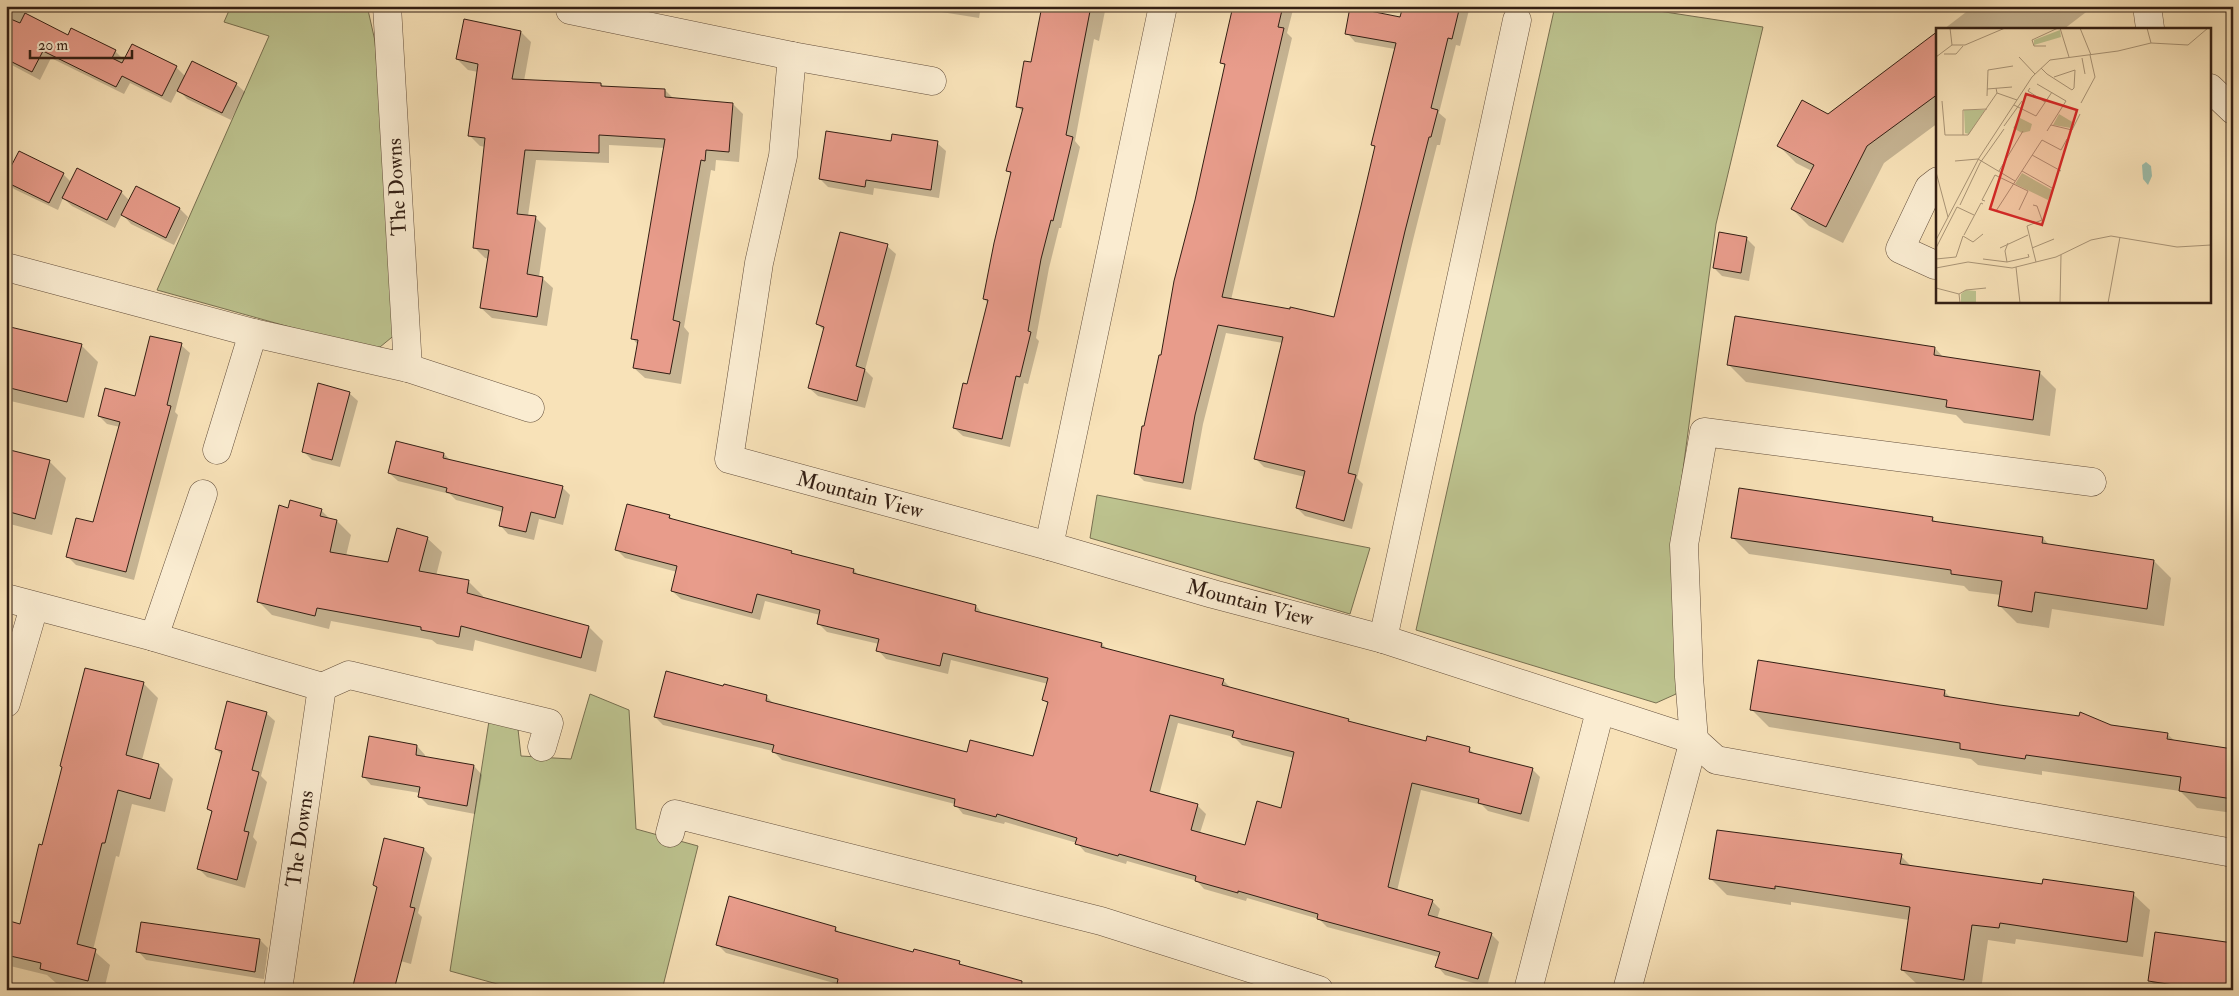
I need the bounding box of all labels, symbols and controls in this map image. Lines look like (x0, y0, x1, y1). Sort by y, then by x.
scale bar (30, 28, 132, 60)
inset map (1936, 28, 2212, 302)
text: 20 m (38, 36, 68, 55)
street label: The Downs (381, 137, 413, 237)
street label: Mountain View (794, 465, 927, 525)
street label: Mountain View (1184, 573, 1317, 633)
street label: The Downs (280, 789, 320, 889)

